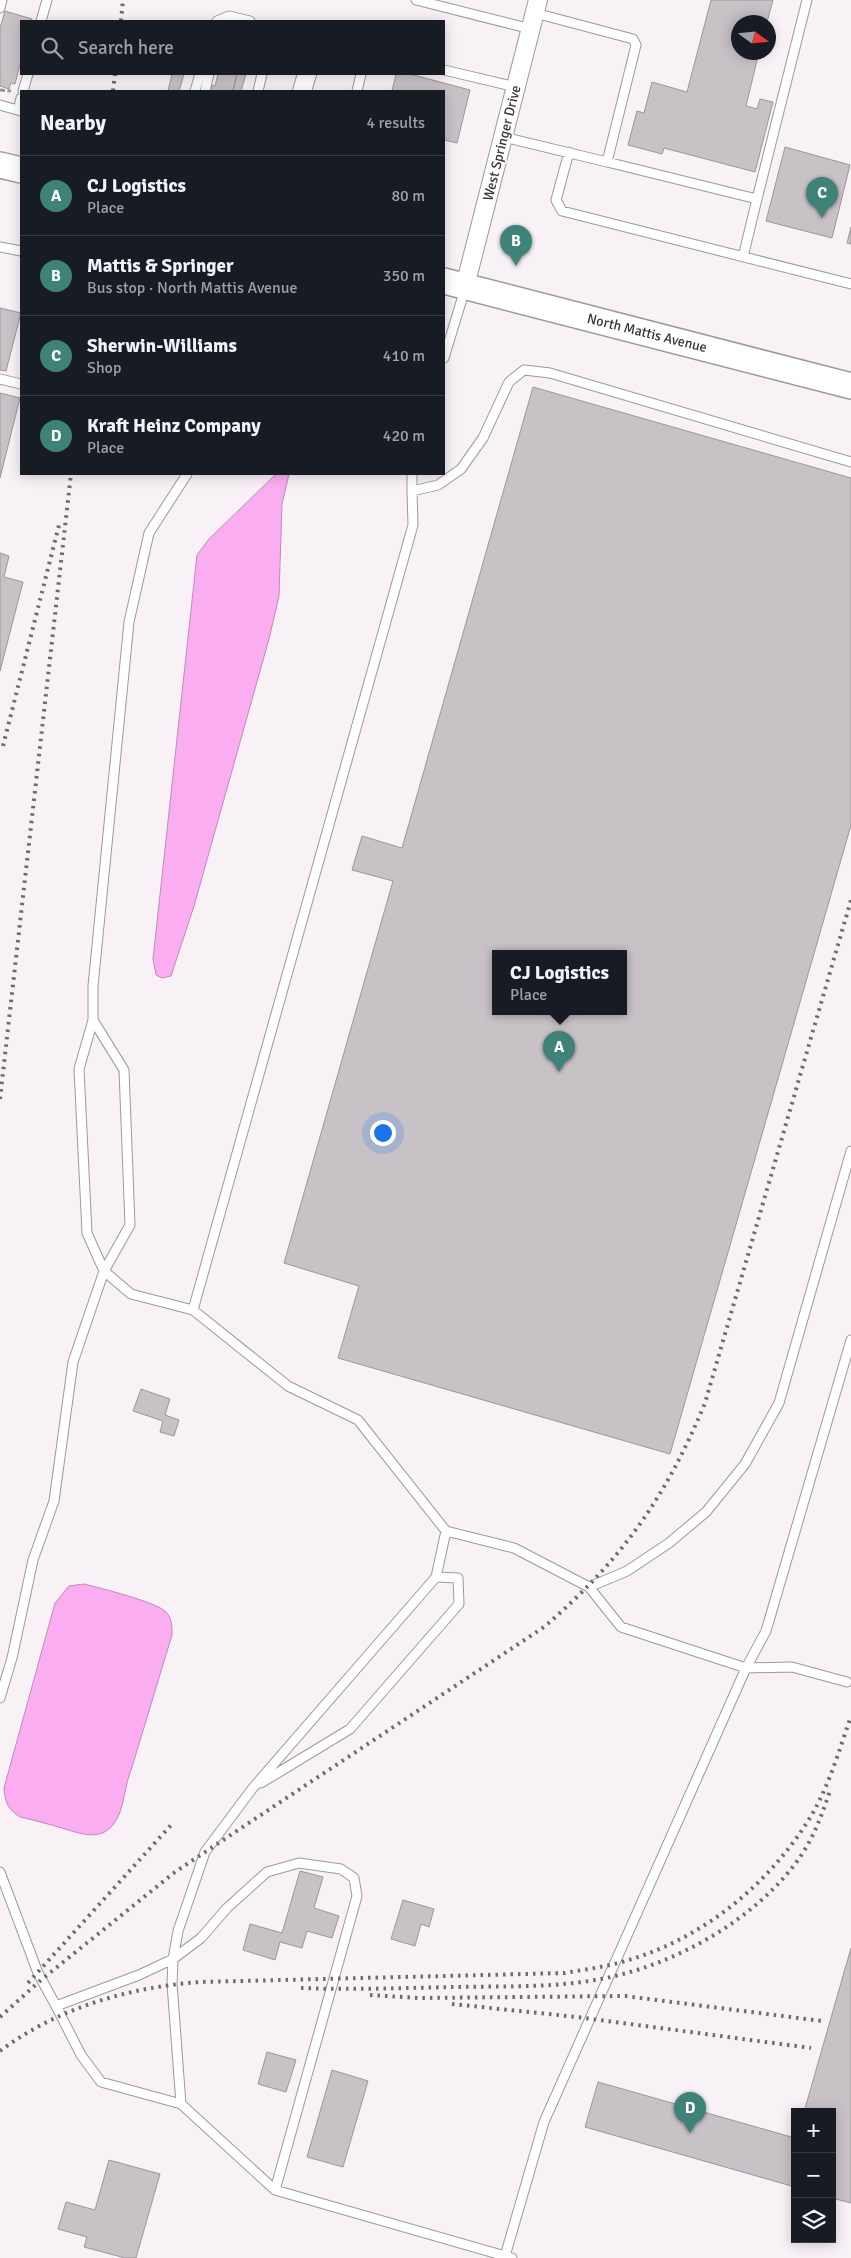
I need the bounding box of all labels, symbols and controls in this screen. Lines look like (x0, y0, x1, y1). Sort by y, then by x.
north arrow (731, 15, 776, 60)
search box (20, 20, 445, 75)
icon: search (38, 34, 66, 62)
text: Search here (78, 36, 174, 60)
street label: West Springer Drive (479, 83, 525, 203)
text: Nearby (40, 110, 106, 136)
text: 4 results (366, 113, 425, 133)
text: CJ Logistics (87, 174, 186, 198)
pin: C (806, 177, 838, 218)
text: A (51, 186, 61, 206)
text: 80 m (391, 186, 425, 206)
text: Place (87, 198, 124, 218)
pin: B (500, 225, 532, 266)
text: Mattis & Springer (87, 254, 234, 278)
text: B (51, 266, 61, 286)
text: 350 m (383, 266, 425, 286)
text: Bus stop · North Mattis Avenue (87, 278, 297, 298)
street label: North Mattis Avenue (585, 310, 709, 356)
text: Sherwin-Williams (87, 334, 237, 358)
text: C (51, 346, 61, 366)
text: 410 m (383, 346, 425, 366)
text: Shop (87, 358, 121, 378)
text: Kraft Heinz Company (87, 414, 261, 438)
text: D (51, 426, 61, 446)
text: 420 m (383, 426, 425, 446)
text: Place (87, 438, 124, 458)
popup (492, 950, 627, 1015)
text: CJ Logistics (510, 961, 609, 985)
text: Place (510, 985, 547, 1005)
pin: A (543, 1031, 575, 1072)
your location (370, 1120, 396, 1146)
pin: D (674, 2092, 706, 2133)
map controls (791, 2108, 836, 2243)
button: + (791, 2108, 836, 2153)
button: − (791, 2153, 836, 2198)
button: layers (791, 2198, 836, 2243)

